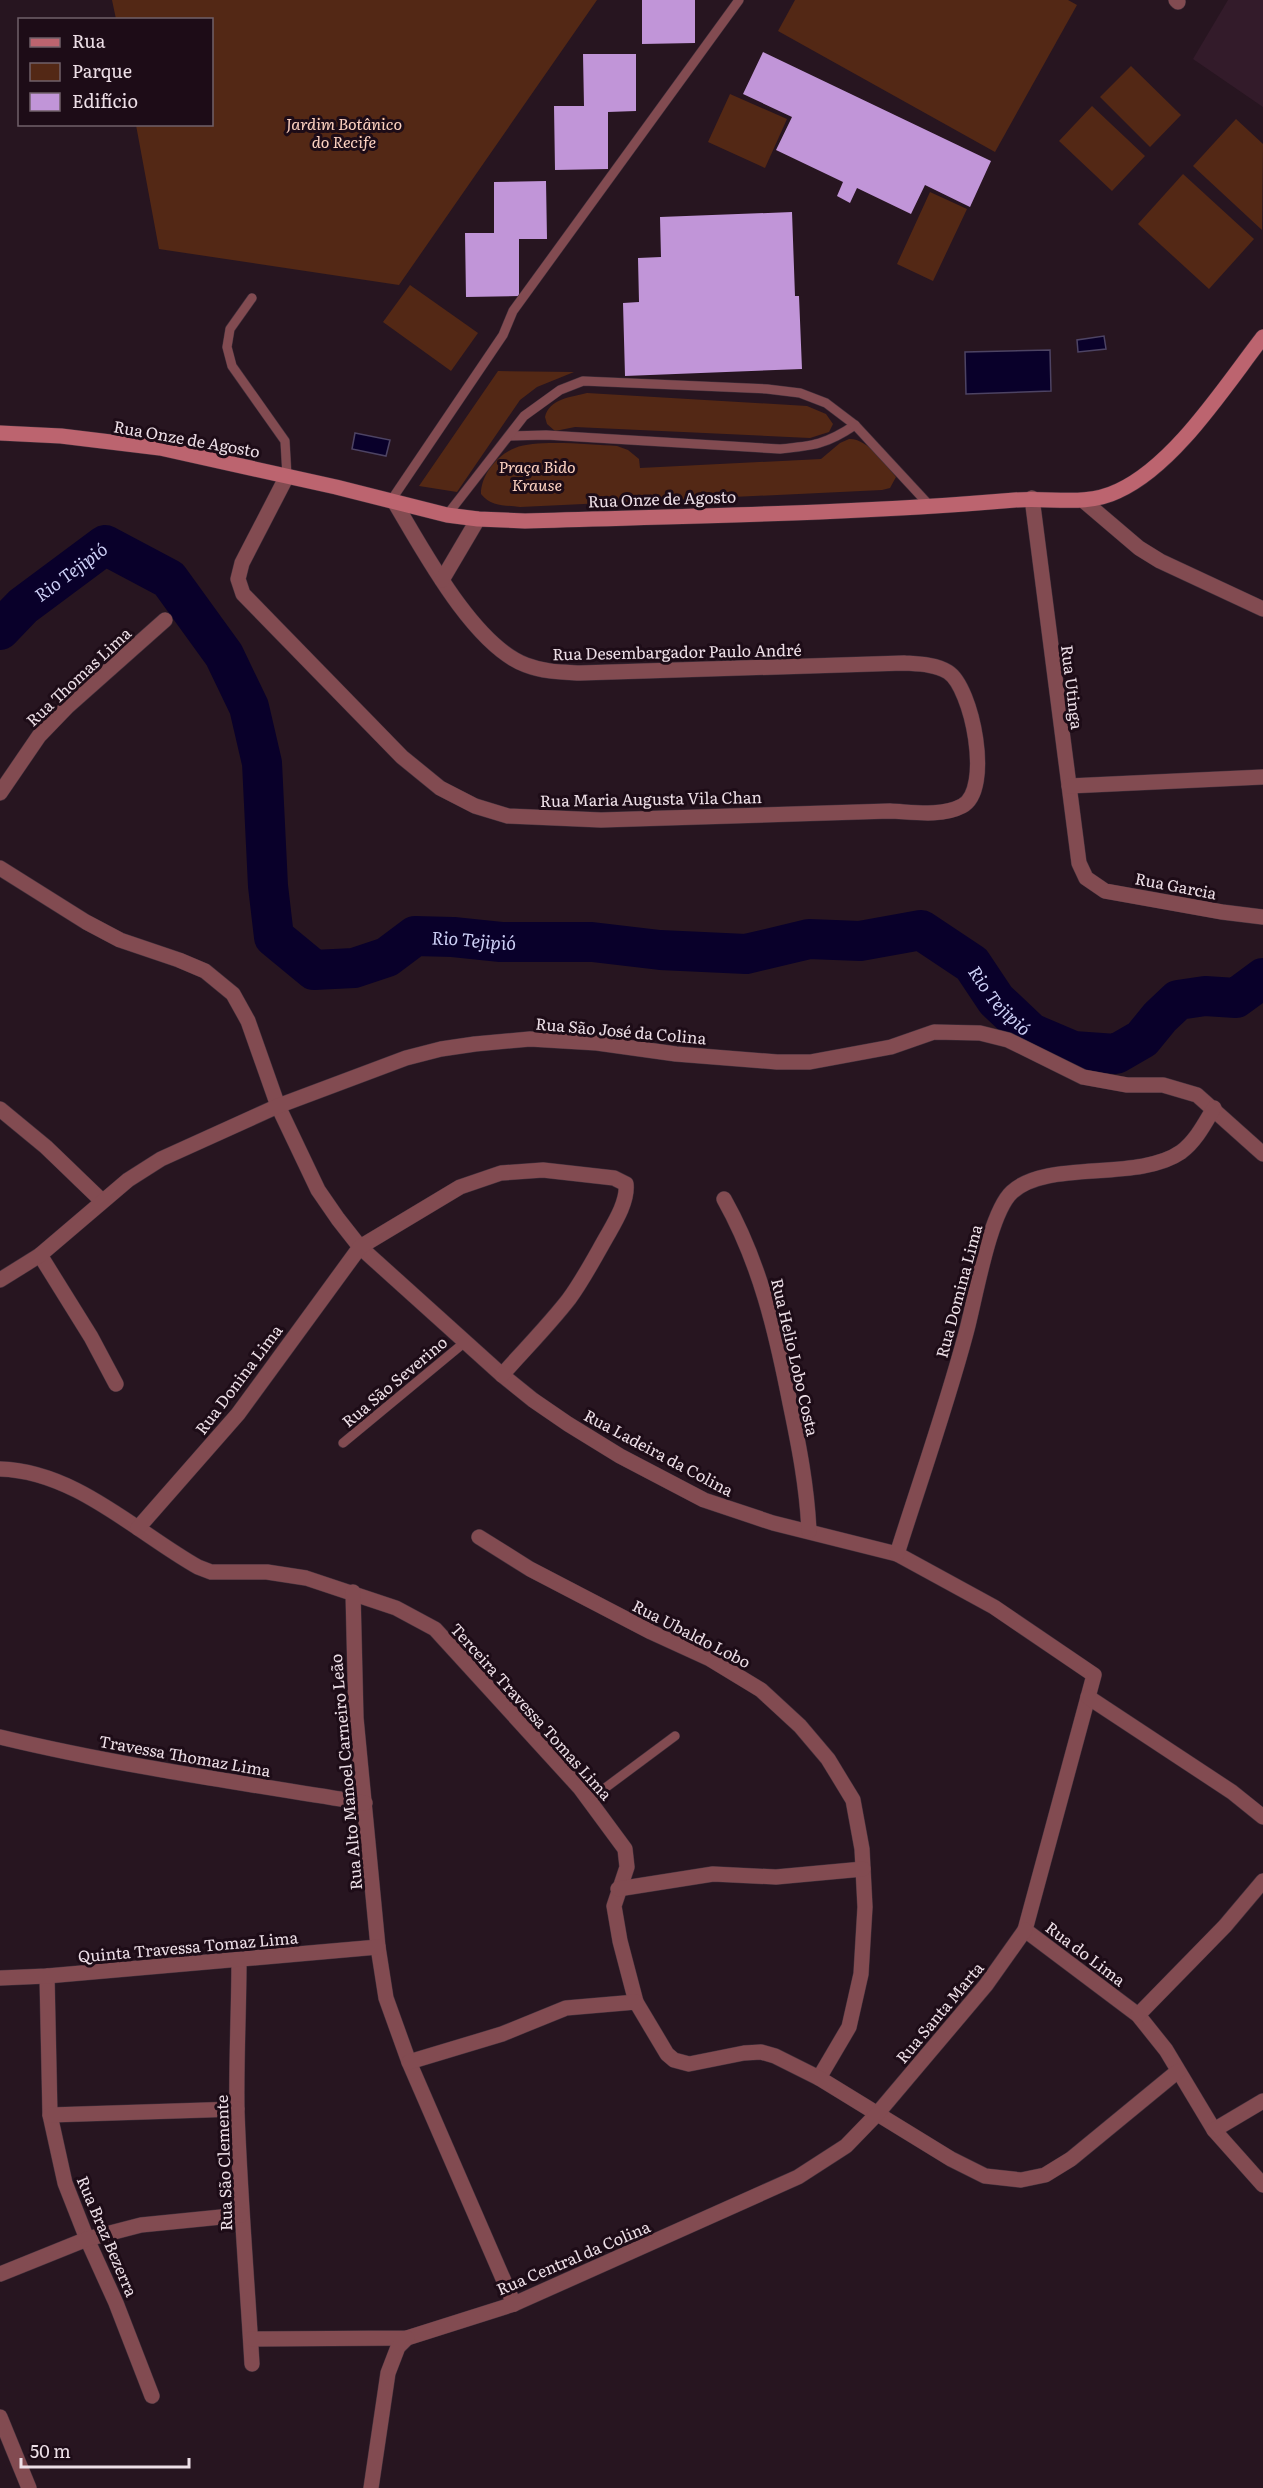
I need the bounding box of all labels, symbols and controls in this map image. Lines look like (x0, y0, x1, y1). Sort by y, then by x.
legend (18, 18, 213, 126)
text: Rua (72, 27, 106, 54)
text: Parque (72, 57, 132, 84)
text: Edifício (72, 87, 138, 114)
park label: Jardim Botânico do Recife (286, 111, 402, 153)
street label: Rua Onze de Agosto (112, 413, 262, 463)
park label: Praça Bido Krause (498, 454, 576, 496)
street label: Rua Onze de Agosto (587, 483, 737, 513)
water label: Rio Tejipió (28, 535, 112, 607)
street label: Rua Thomas Lima (20, 621, 136, 731)
street label: Rua Desembargador Paulo André (552, 637, 802, 665)
street label: Rua Utinga (1056, 643, 1090, 731)
street label: Rua Maria Augusta Vila Chan (540, 784, 763, 812)
street label: Rua Garcia (1133, 865, 1219, 905)
water label: Rio Tejipió (431, 923, 516, 956)
water label: Rio Tejipió (963, 959, 1038, 1041)
street label: Rua São José da Colina (535, 1011, 708, 1049)
street label: Rua Domina Lima (929, 1221, 987, 1360)
street label: Rua Helio Lobo Costa (766, 1276, 826, 1439)
street label: Rua Donina Lima (189, 1319, 288, 1439)
street label: Rua São Severino (336, 1330, 452, 1432)
street label: Rua Ladeira da Colina (580, 1402, 738, 1502)
street label: Rua Ubaldo Lobo (629, 1593, 755, 1673)
street label: Terceira Travessa Tomas Lima (446, 1617, 619, 1805)
street label: Rua Alto Manoel Carneiro Leão (323, 1653, 367, 1891)
street label: Travessa Thomaz Lima (97, 1728, 273, 1782)
street label: Rua do Lima (1041, 1915, 1131, 1991)
street label: Quinta Travessa Tomaz Lima (77, 1924, 299, 1968)
street label: Rua Santa Marta (889, 1956, 989, 2068)
street label: Rua São Clemente (209, 2095, 237, 2231)
street label: Rua Braz Bezerra (72, 2172, 144, 2300)
street label: Rua Central da Colina (492, 2214, 654, 2300)
scale bar (21, 2431, 189, 2469)
text: 50 m (30, 2437, 71, 2464)

